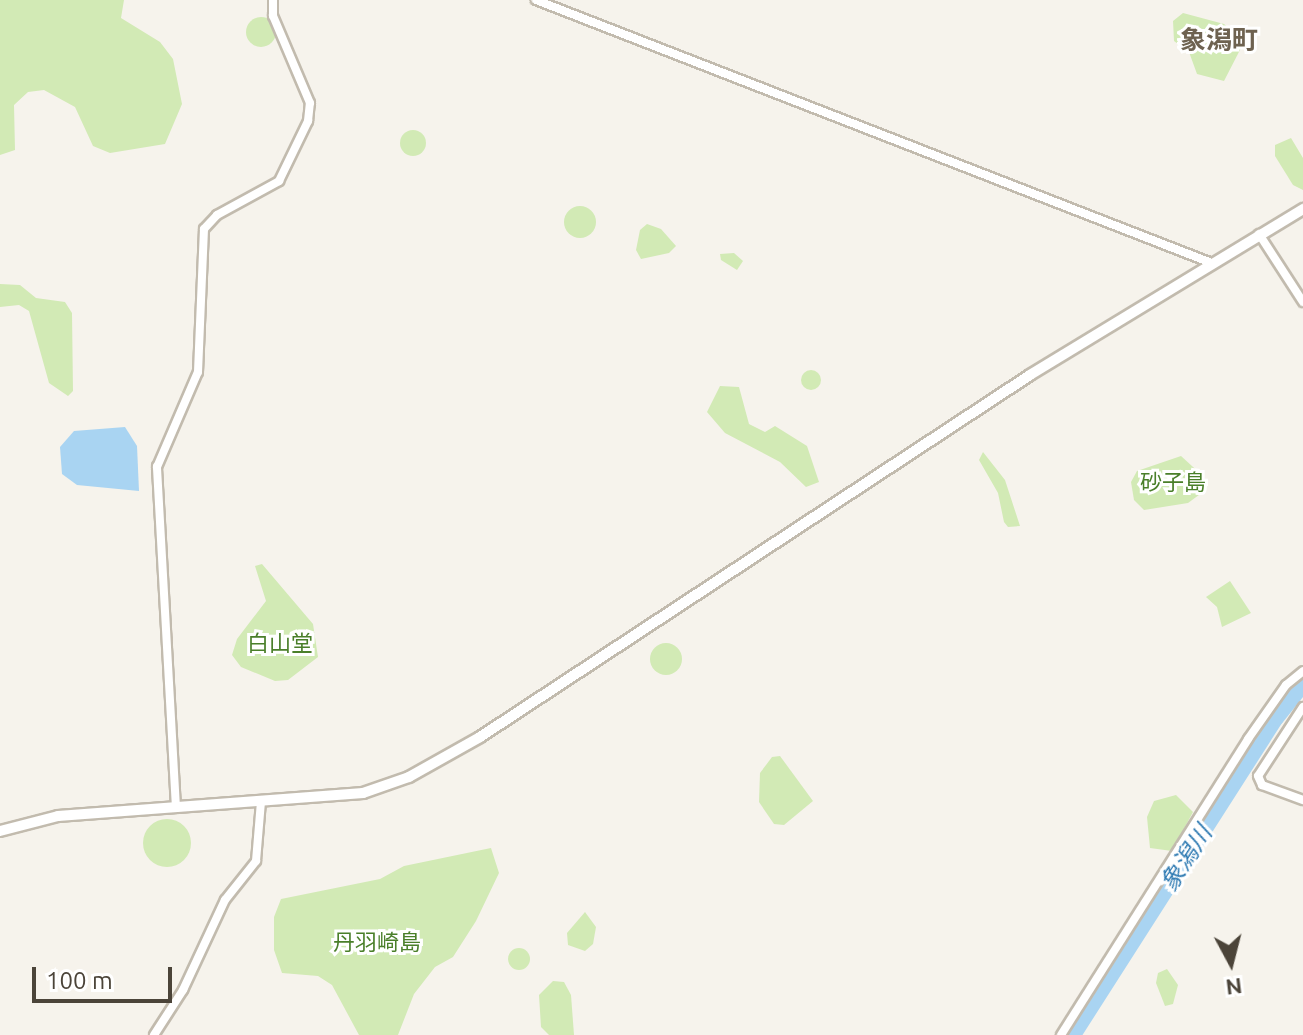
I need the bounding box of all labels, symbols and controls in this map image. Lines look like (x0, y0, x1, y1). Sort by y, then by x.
district label: 象潟町 (1180, 24, 1258, 56)
park label: 砂子島 (1140, 469, 1206, 495)
park label: 白山堂 (247, 630, 313, 656)
water label: 象潟川 (1154, 820, 1218, 896)
north arrow (1191, 923, 1271, 1003)
park label: 丹羽崎島 (333, 929, 421, 955)
scale bar (36, 951, 176, 1001)
text: 100 m (46, 967, 113, 994)
text: N (1224, 974, 1244, 1001)

